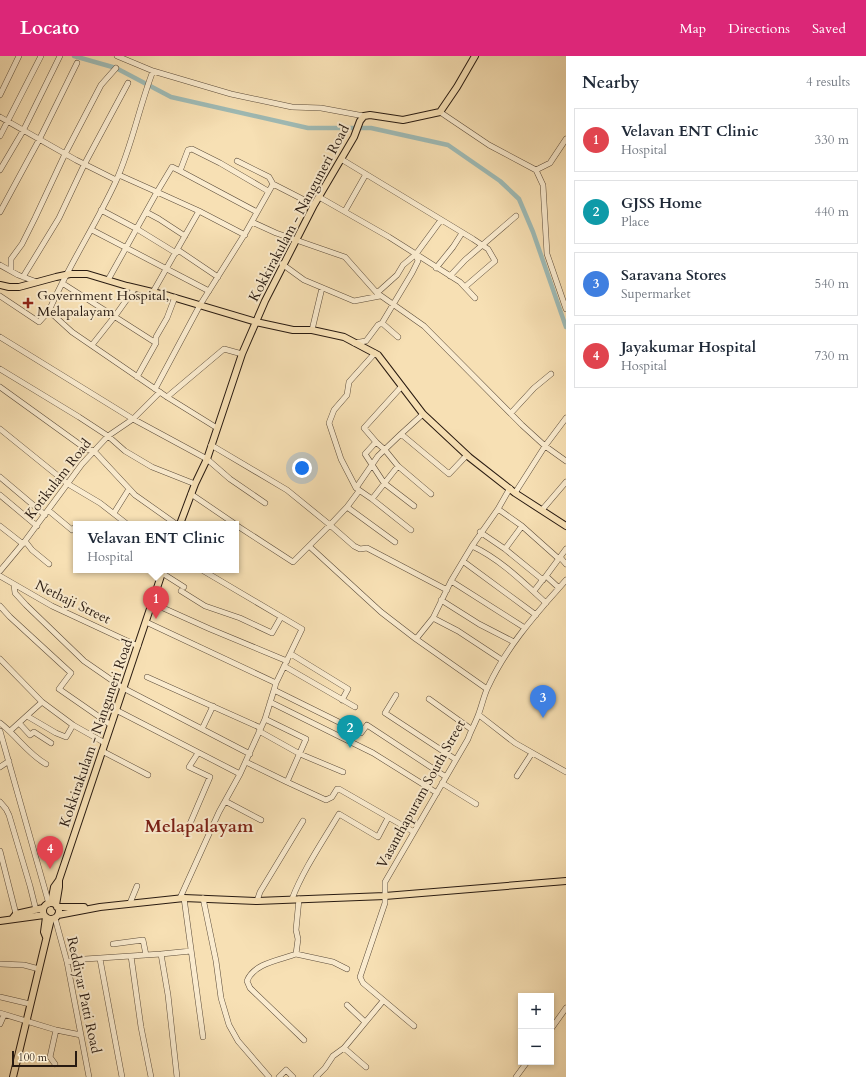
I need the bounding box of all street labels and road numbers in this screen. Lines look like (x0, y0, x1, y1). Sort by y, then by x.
street label: Kokkirakulam - Nanguneri Road (244, 121, 354, 305)
street label: Kotikulam Road (20, 434, 96, 523)
street label: Nethaji Street (32, 576, 114, 629)
street label: Kokkirakulam - Nanguneri Road (55, 636, 137, 830)
street label: Vasanthapuram South Street (372, 716, 470, 872)
street label: Reddiyar Patti Road (62, 935, 106, 1056)

